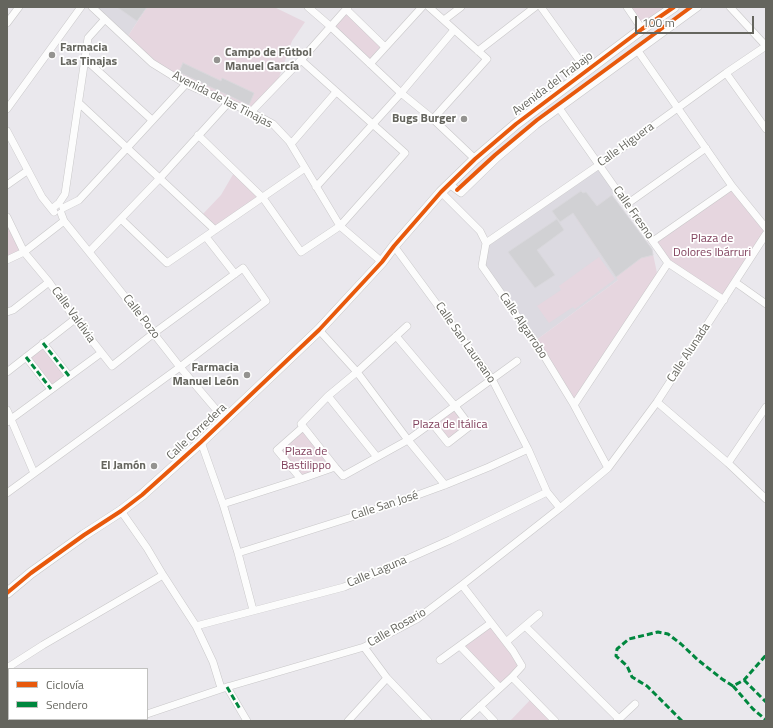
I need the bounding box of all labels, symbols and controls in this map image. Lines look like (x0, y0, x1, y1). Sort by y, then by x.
scale bar (637, 8, 756, 34)
text: 100 m (642, 13, 675, 32)
place label: Farmacia Las Tinajas (60, 41, 117, 69)
place label: Campo de Fútbol Manuel García (225, 46, 312, 74)
street label: Avenida del Trabajo (510, 49, 596, 119)
marker: Farmacia Las Tinajas (47, 50, 57, 60)
marker: Campo de Fútbol Manuel García (212, 55, 222, 65)
street label: Avenida de las Tinajas (170, 69, 274, 131)
place label: Bugs Burger (392, 112, 456, 126)
marker: Bugs Burger (459, 114, 469, 124)
street label: Calle Higuera (595, 120, 657, 170)
street label: Calle Fresno (610, 184, 656, 242)
park label: Plaza de Dolores Ibárruri (673, 232, 751, 260)
street label: Calle Valdivia (48, 284, 98, 346)
street label: Calle Algarrobo (496, 290, 550, 362)
street label: Calle Pozo (119, 292, 163, 342)
street label: Calle San Laureano (432, 300, 498, 386)
street label: Calle Alunada (664, 321, 714, 385)
place label: Farmacia Manuel León (172, 361, 239, 389)
marker: Farmacia Manuel León (242, 370, 252, 380)
street label: Calle Corredera (164, 401, 230, 463)
park label: Plaza de Itálica (413, 418, 487, 432)
park label: Plaza de Bastilippo (281, 445, 331, 473)
place label: El Jamón (101, 459, 146, 473)
marker: El Jamón (149, 461, 159, 471)
street label: Calle San José (350, 488, 420, 524)
street label: Calle Laguna (345, 553, 409, 591)
street label: Calle Rosario (365, 605, 429, 651)
legend (8, 668, 148, 720)
text: Ciclovía (46, 675, 84, 694)
text: Sendero (46, 695, 88, 714)

